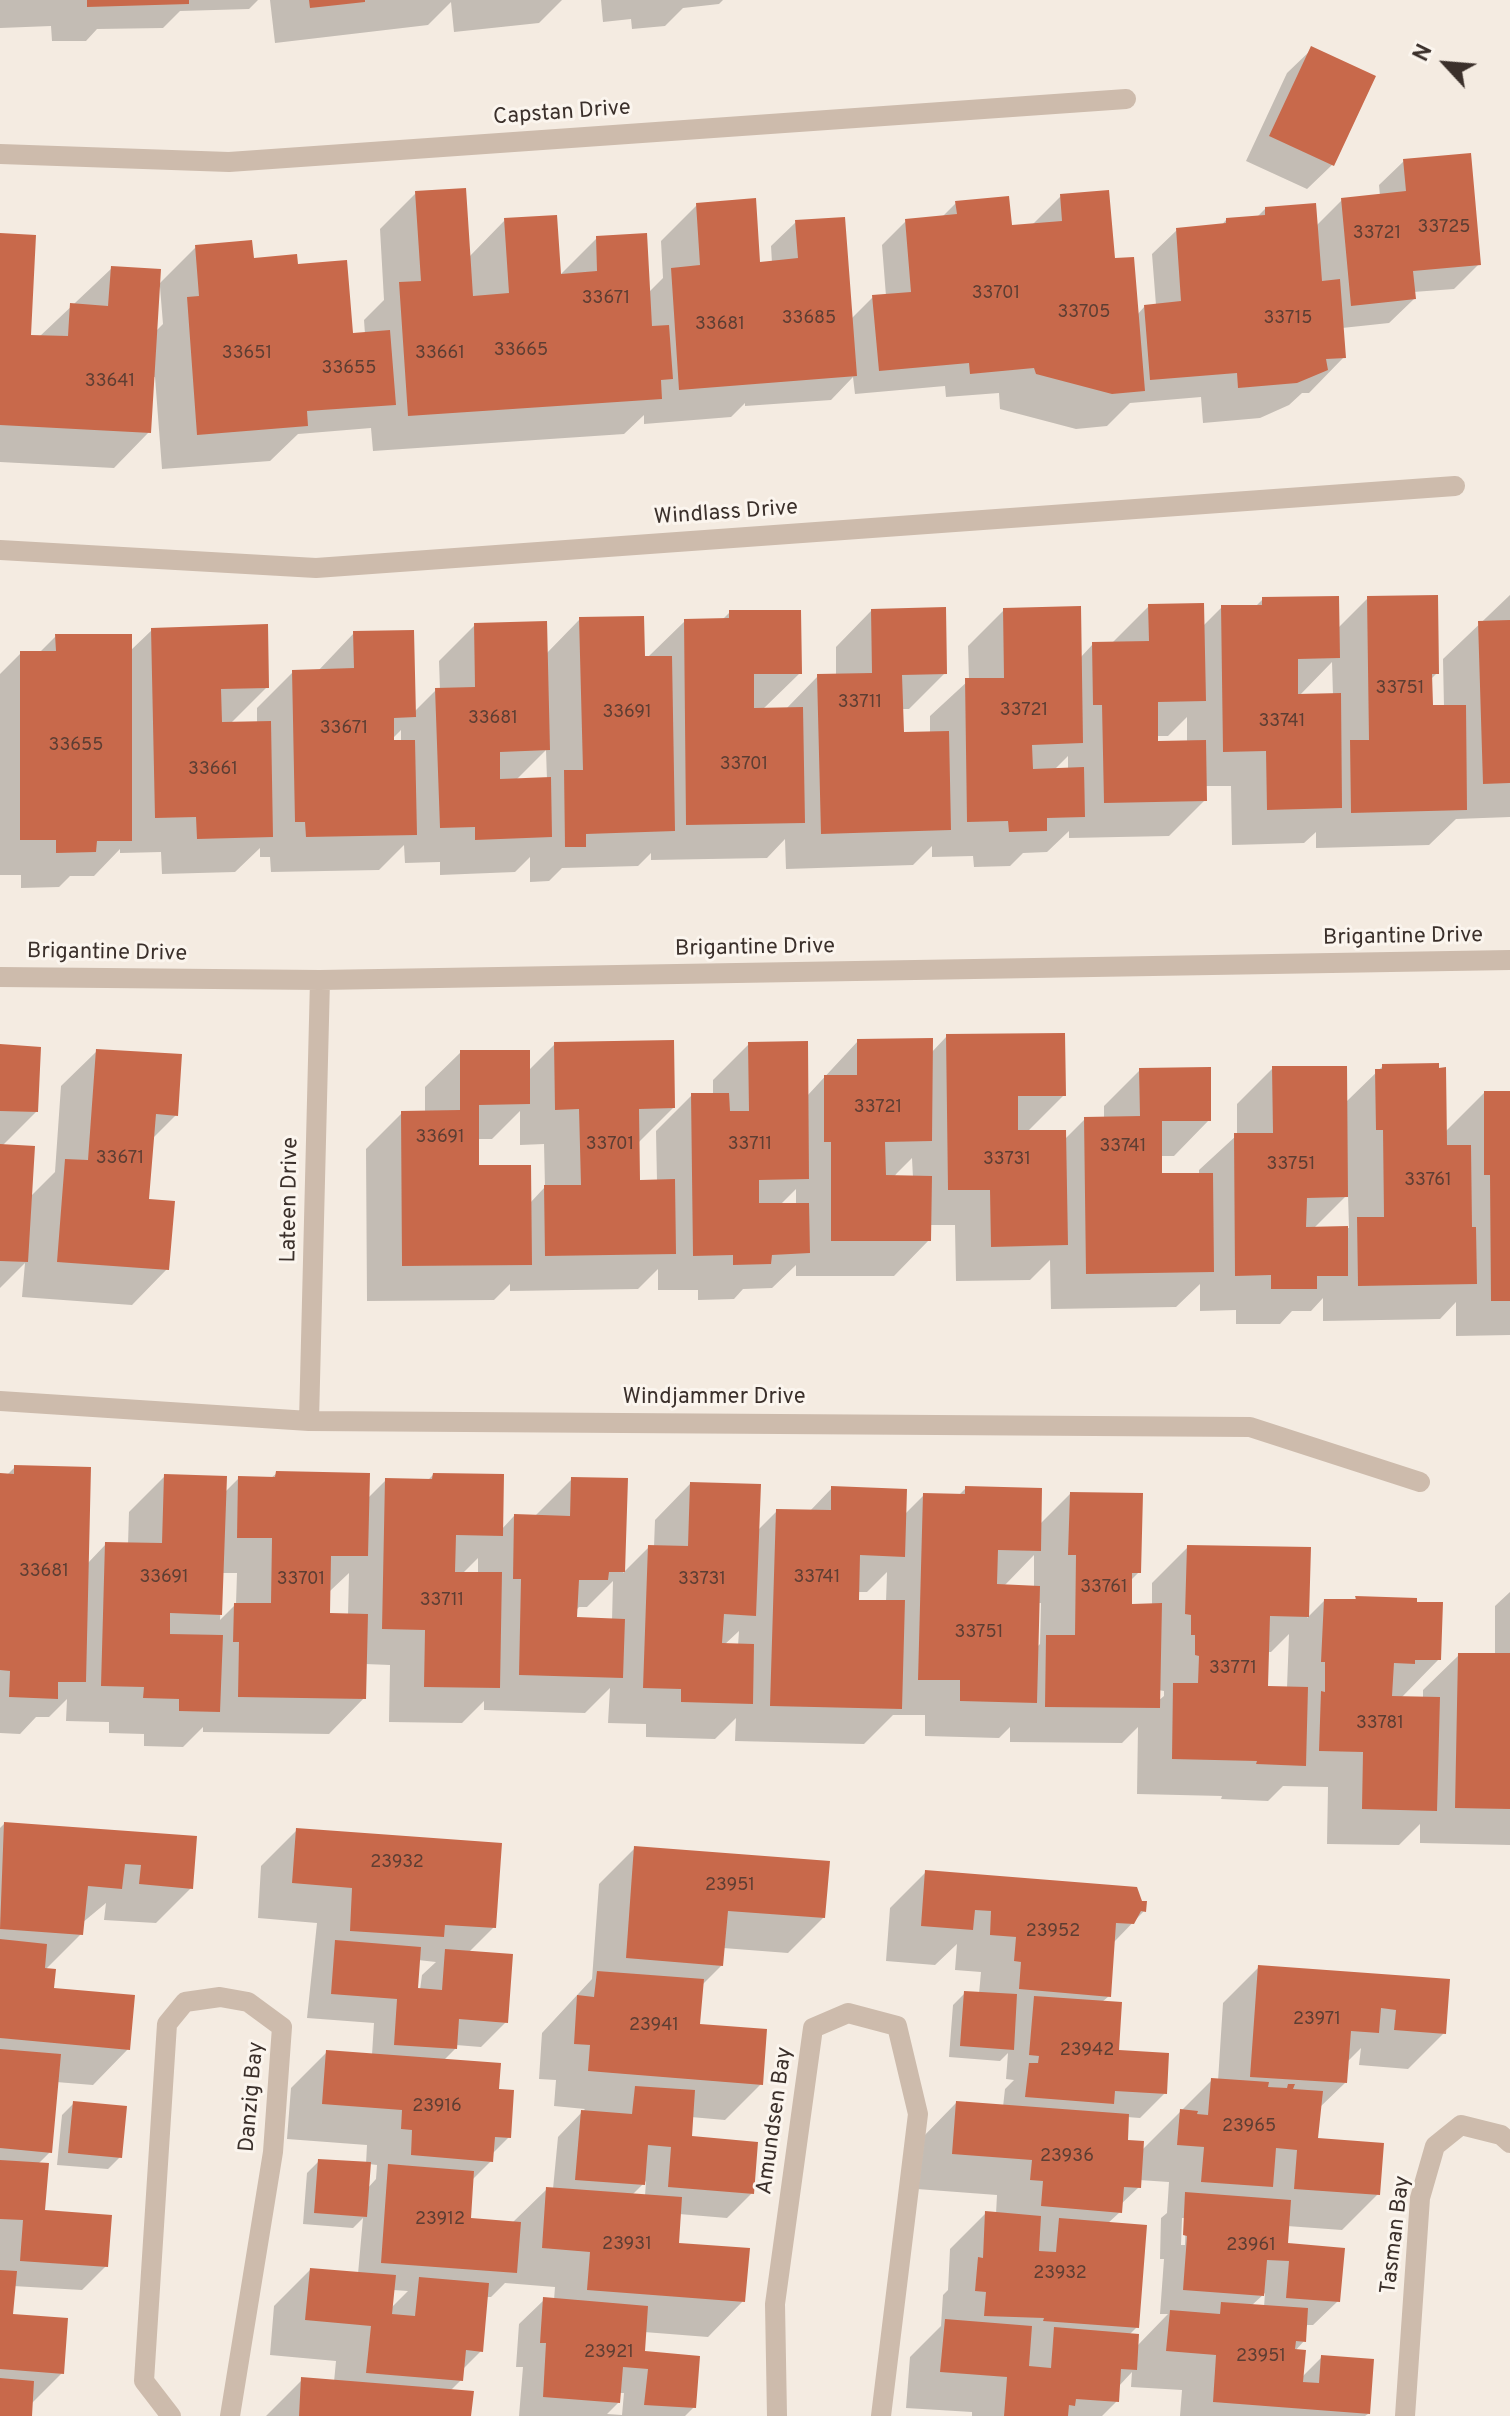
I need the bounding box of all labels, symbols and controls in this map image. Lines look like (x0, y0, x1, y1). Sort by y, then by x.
north arrow (1406, 24, 1486, 104)
text: N (1408, 40, 1440, 66)
street label: Capstan Drive (492, 96, 632, 132)
house number: 33725 (1418, 217, 1470, 239)
house number: 33721 (1353, 223, 1401, 245)
house number: 33701 (972, 283, 1020, 305)
house number: 33671 (582, 288, 630, 310)
house number: 33705 (1057, 302, 1111, 324)
house number: 33685 (782, 308, 836, 330)
house number: 33715 (1263, 308, 1313, 330)
house number: 33681 (695, 314, 745, 336)
house number: 33665 (494, 340, 548, 362)
house number: 33651 (222, 343, 272, 365)
house number: 33661 (415, 343, 465, 365)
house number: 33655 (322, 358, 376, 380)
house number: 33641 (85, 371, 135, 393)
street label: Windlass Drive (653, 496, 799, 532)
house number: 33751 (1376, 678, 1424, 700)
house number: 33711 (838, 692, 882, 714)
house number: 33721 (1000, 700, 1048, 722)
house number: 33691 (602, 702, 652, 724)
house number: 33681 (468, 708, 518, 730)
house number: 33741 (1259, 711, 1305, 733)
house number: 33671 (320, 718, 368, 740)
house number: 33655 (49, 735, 103, 757)
house number: 33701 (720, 754, 768, 776)
house number: 33661 (188, 759, 238, 781)
street label: Brigantine Drive (1323, 923, 1483, 953)
street label: Brigantine Drive (675, 934, 835, 964)
street label: Brigantine Drive (27, 939, 187, 969)
house number: 33721 (854, 1097, 902, 1119)
house number: 33691 (415, 1127, 465, 1149)
house number: 33701 (586, 1134, 634, 1156)
house number: 33711 (728, 1134, 772, 1156)
house number: 33741 (1100, 1136, 1146, 1158)
street label: Lateen Drive (277, 1137, 305, 1263)
house number: 33671 (96, 1148, 144, 1170)
house number: 33731 (983, 1149, 1031, 1171)
house number: 33751 (1267, 1154, 1315, 1176)
house number: 33761 (1404, 1170, 1452, 1192)
street label: Windjammer Drive (622, 1386, 806, 1412)
house number: 33681 (19, 1561, 69, 1583)
house number: 33691 (139, 1567, 189, 1589)
house number: 33741 (794, 1567, 840, 1589)
house number: 33701 (277, 1569, 325, 1591)
house number: 33731 (678, 1569, 726, 1591)
house number: 33761 (1080, 1577, 1128, 1599)
house number: 33711 (420, 1590, 464, 1612)
house number: 33751 (955, 1622, 1003, 1644)
house number: 33771 (1209, 1658, 1257, 1680)
house number: 33781 (1356, 1713, 1404, 1735)
house number: 23932 (370, 1852, 424, 1874)
house number: 23951 (705, 1875, 755, 1897)
house number: 23952 (1026, 1921, 1080, 1943)
house number: 23971 (1293, 2009, 1341, 2031)
house number: 23941 (629, 2015, 679, 2037)
house number: 23942 (1060, 2040, 1114, 2062)
street label: Danzig Bay (235, 2041, 271, 2153)
street label: Amundsen Bay (753, 2046, 799, 2196)
house number: 23916 (412, 2096, 462, 2118)
house number: 23965 (1222, 2116, 1276, 2138)
house number: 23936 (1040, 2146, 1094, 2168)
street label: Tasman Bay (1377, 2174, 1417, 2296)
house number: 23912 (415, 2209, 465, 2231)
house number: 23931 (602, 2234, 652, 2256)
house number: 23961 (1226, 2235, 1276, 2257)
house number: 23932 (1033, 2263, 1087, 2285)
house number: 23921 (584, 2342, 634, 2364)
house number: 23951 (1236, 2346, 1286, 2368)

